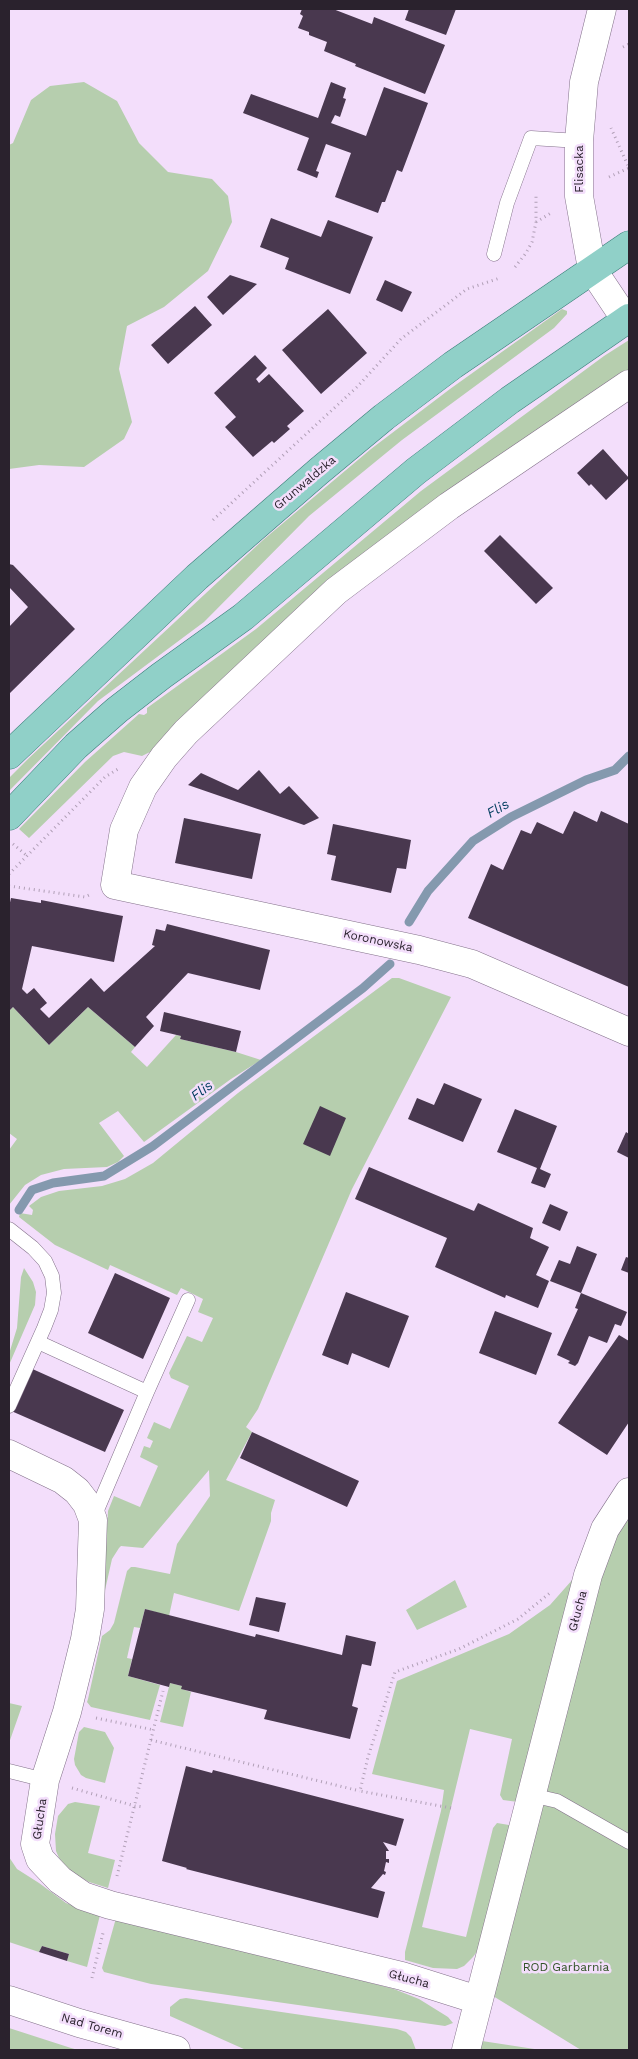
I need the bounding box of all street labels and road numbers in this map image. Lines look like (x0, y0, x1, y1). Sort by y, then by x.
street label: Flisacka (572, 145, 586, 193)
street label: Grunwaldzka (271, 453, 339, 513)
street label: Koronowska (342, 927, 414, 955)
street label: Głucha (566, 1589, 590, 1633)
street label: Głucha (30, 1797, 50, 1841)
street label: Głucha (387, 1967, 431, 1991)
street label: Nad Torem (60, 2010, 124, 2042)

